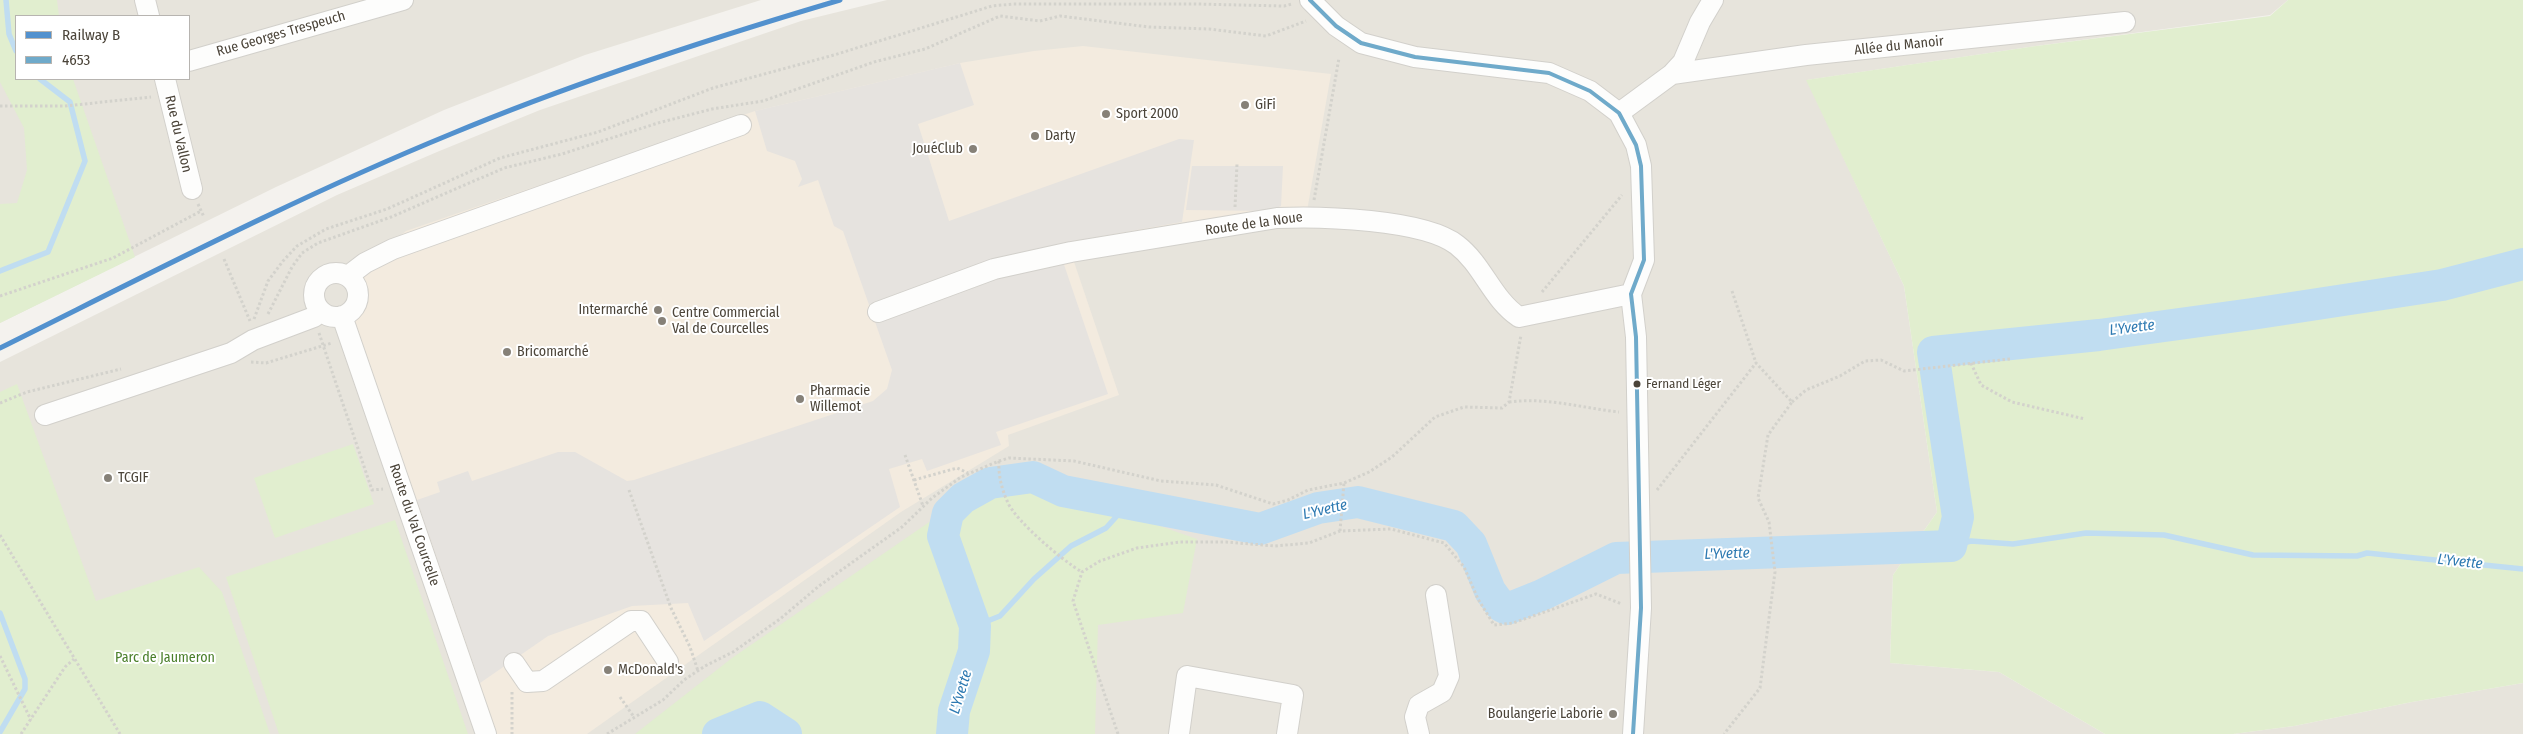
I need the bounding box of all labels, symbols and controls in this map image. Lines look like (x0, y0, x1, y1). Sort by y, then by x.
street label: Rue Georges Trespeuch (215, 8, 347, 60)
legend (15, 15, 190, 80)
text: Railway B (62, 26, 120, 44)
street label: Allée du Manoir (1853, 33, 1945, 59)
text: 4653 (62, 51, 90, 69)
street label: Rue du Vallon (161, 94, 195, 174)
place label: GiFi (1255, 97, 1276, 113)
marker: GiFi (1239, 99, 1251, 111)
place label: Sport 2000 (1116, 106, 1179, 122)
marker: Sport 2000 (1100, 108, 1112, 120)
place label: Darty (1045, 128, 1076, 144)
marker: Darty (1029, 130, 1041, 142)
place label: JouéClub (912, 141, 963, 157)
marker: JouéClub (967, 143, 979, 155)
street label: Route de la Noue (1204, 209, 1304, 239)
place label: Intermarché (578, 302, 648, 318)
marker: Intermarché (652, 304, 664, 316)
place label: Centre Commercial Val de Courcelles (672, 305, 779, 338)
marker: Centre Commercial Val de Courcelles (656, 315, 668, 327)
water label: L'Yvette (2108, 316, 2156, 340)
place label: Bricomarché (517, 344, 589, 360)
marker: Bricomarché (501, 346, 513, 358)
place label: Fernand Léger (1646, 376, 1721, 392)
marker: Fernand Léger (1632, 379, 1642, 389)
place label: Pharmacie Willemot (810, 383, 870, 416)
marker: Pharmacie Willemot (794, 393, 806, 405)
street label: Route du Val Courcelle (385, 462, 443, 588)
place label: TCGIF (118, 470, 149, 486)
marker: TCGIF (102, 472, 114, 484)
water label: L'Yvette (1301, 496, 1349, 524)
water label: L'Yvette (1704, 544, 1750, 564)
water label: L'Yvette (2437, 551, 2483, 573)
park label: Parc de Jaumeron (115, 650, 215, 666)
place label: McDonald's (618, 662, 683, 678)
marker: McDonald's (602, 664, 614, 676)
water label: L'Yvette (946, 668, 976, 716)
place label: Boulangerie Laborie (1488, 706, 1603, 722)
marker: Boulangerie Laborie (1607, 708, 1619, 720)

